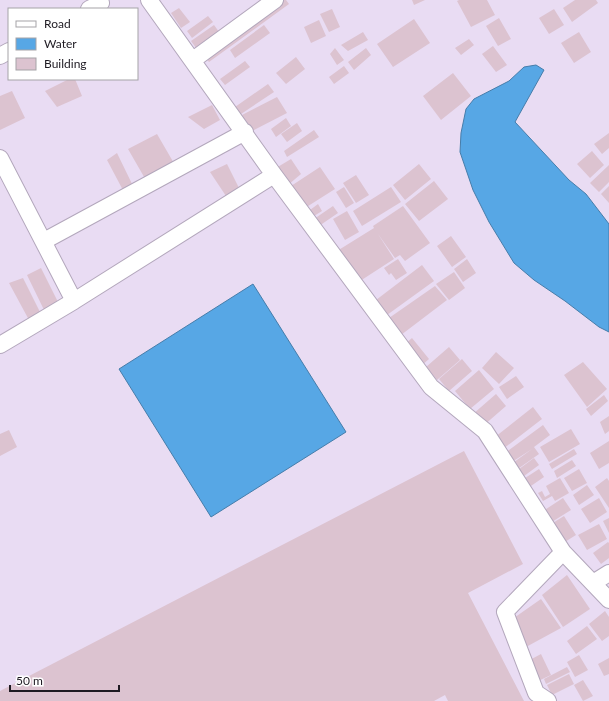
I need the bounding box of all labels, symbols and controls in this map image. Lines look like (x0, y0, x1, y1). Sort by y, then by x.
legend (8, 8, 138, 80)
text: Road (44, 16, 71, 31)
text: Water (44, 36, 77, 51)
text: Building (44, 56, 87, 71)
scale bar (10, 667, 119, 693)
text: 50 m (16, 673, 43, 688)

